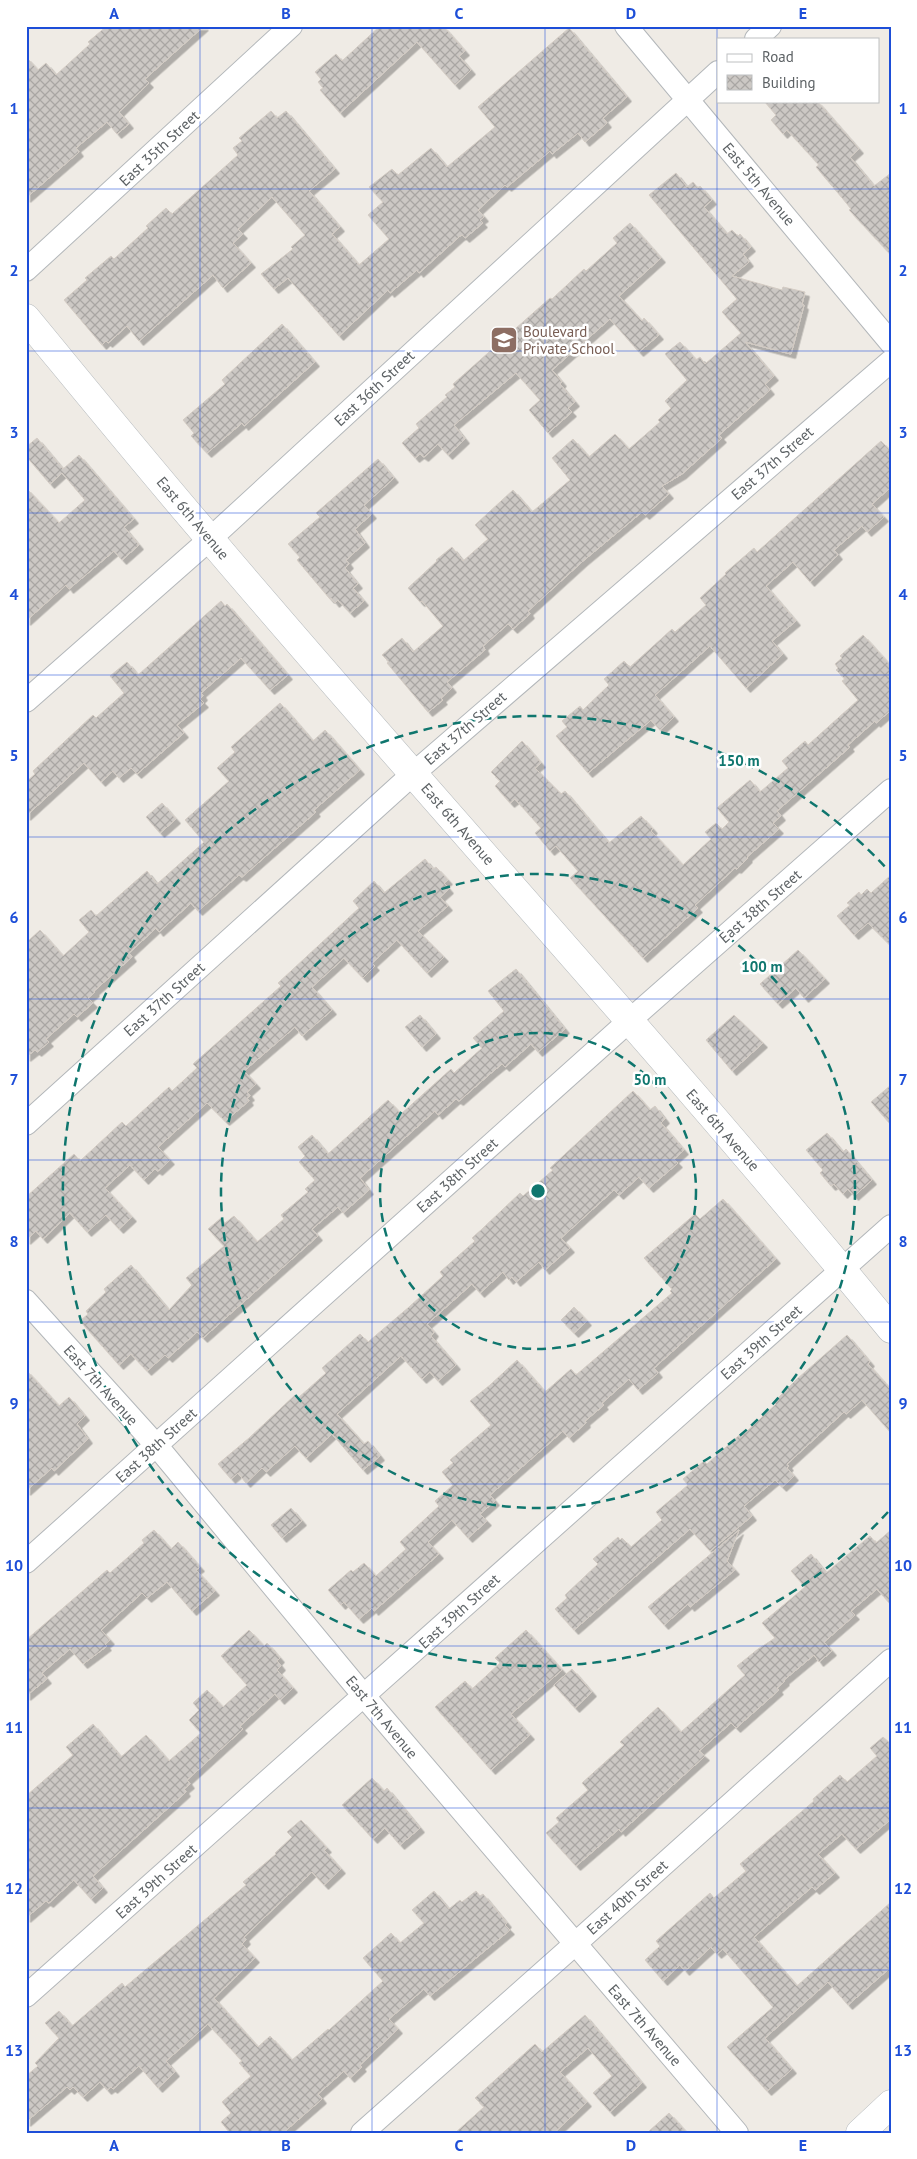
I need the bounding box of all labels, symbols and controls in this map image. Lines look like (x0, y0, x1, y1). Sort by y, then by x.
text: A (109, 3, 119, 23)
text: B (281, 3, 291, 23)
text: C (455, 3, 464, 23)
text: D (626, 3, 636, 23)
text: E (799, 3, 807, 23)
legend (717, 38, 880, 102)
text: Road (762, 47, 794, 66)
text: Building (762, 73, 816, 92)
text: 1 (9, 98, 19, 118)
text: 1 (898, 98, 908, 118)
street label: East 35th Street (115, 106, 203, 190)
street label: East 5th Avenue (719, 139, 799, 229)
text: 2 (9, 260, 19, 280)
text: 2 (898, 260, 908, 280)
place label: Boulevard Private School (523, 322, 615, 358)
school or university icon: Boulevard Private School (489, 325, 519, 355)
street label: East 36th Street (330, 346, 418, 430)
text: 3 (9, 422, 19, 442)
street label: East 37th Street (727, 422, 817, 504)
text: 3 (898, 422, 908, 442)
street label: East 6th Avenue (153, 473, 233, 563)
text: 4 (9, 584, 19, 604)
text: 4 (898, 584, 908, 604)
street label: East 37th Street (420, 687, 510, 769)
text: 5 (9, 745, 19, 765)
text: 5 (898, 745, 908, 765)
text: 150 m (718, 751, 760, 770)
street label: East 6th Avenue (417, 779, 499, 869)
street label: East 38th Street (715, 865, 805, 947)
text: 6 (9, 907, 19, 927)
text: 6 (898, 907, 908, 927)
text: 100 m (741, 957, 783, 976)
street label: East 37th Street (120, 958, 208, 1040)
text: 7 (9, 1069, 19, 1089)
text: 7 (898, 1069, 908, 1089)
text: 50 m (634, 1070, 666, 1089)
street label: East 6th Avenue (682, 1085, 764, 1175)
street label: East 38th Street (412, 1134, 502, 1216)
centre of rings (529, 1182, 547, 1200)
text: 8 (9, 1231, 19, 1251)
text: 8 (898, 1231, 908, 1251)
street label: East 39th Street (716, 1301, 806, 1383)
street label: East 7th Avenue (60, 1341, 142, 1429)
text: 9 (9, 1393, 19, 1413)
text: 9 (898, 1393, 908, 1413)
street label: East 38th Street (111, 1404, 201, 1486)
text: 10 (5, 1555, 23, 1575)
text: 10 (894, 1555, 912, 1575)
street label: East 39th Street (414, 1570, 504, 1652)
street label: East 7th Avenue (342, 1672, 422, 1762)
text: 11 (5, 1717, 23, 1737)
text: 11 (894, 1717, 912, 1737)
street label: East 39th Street (111, 1840, 201, 1922)
street label: East 40th Street (582, 1856, 672, 1938)
text: 12 (5, 1878, 23, 1898)
text: 12 (894, 1878, 912, 1898)
street label: East 7th Avenue (604, 1980, 686, 2070)
text: 13 (5, 2040, 23, 2060)
text: 13 (894, 2040, 912, 2060)
text: A (109, 2135, 119, 2155)
text: B (281, 2135, 291, 2155)
text: C (455, 2135, 464, 2155)
text: D (626, 2135, 636, 2155)
text: E (799, 2135, 807, 2155)

